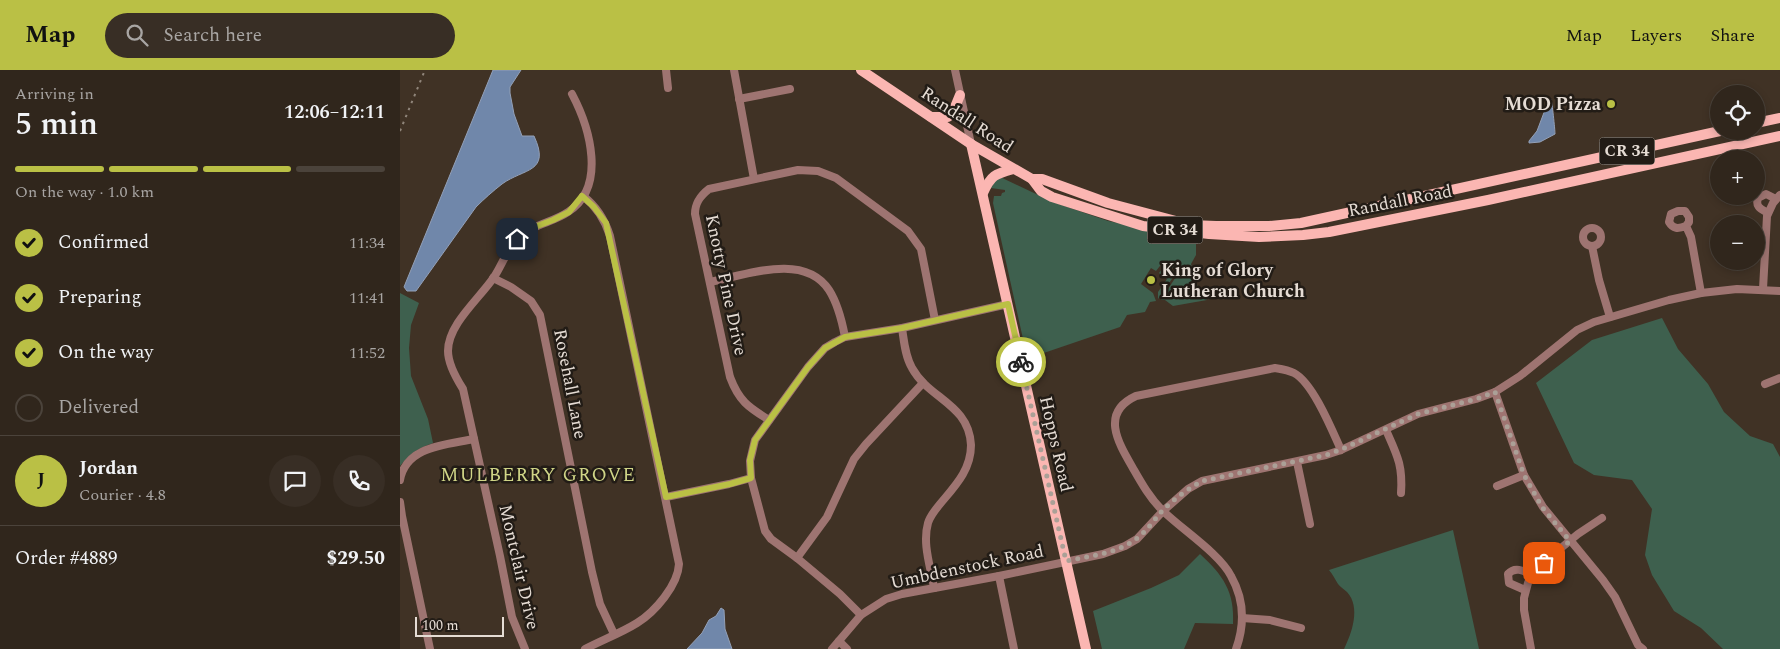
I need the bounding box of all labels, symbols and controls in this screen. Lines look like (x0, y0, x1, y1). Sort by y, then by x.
search box (105, 13, 455, 58)
text: Map (25, 17, 75, 53)
icon: search (123, 21, 151, 49)
text: Search here (163, 21, 262, 50)
text: Map (1566, 22, 1602, 49)
text: Layers (1630, 22, 1682, 49)
text: Share (1710, 22, 1755, 49)
street label: Randall Road (915, 80, 1019, 160)
text: Arriving in (15, 82, 94, 106)
map controls (1710, 85, 1765, 270)
button: locate (1710, 85, 1765, 140)
place label: MOD Pizza (1504, 91, 1602, 118)
text: 12:06–12:11 (284, 98, 385, 127)
marker: MOD Pizza (1605, 98, 1617, 110)
text: 5 min (15, 100, 98, 149)
road number: CR 34 (1600, 138, 1654, 164)
button: + (1710, 150, 1765, 205)
street label: Randall Road (1345, 178, 1455, 224)
text: On the way · 1.0 km (15, 180, 154, 204)
street label: Knotty Pine Drive (698, 212, 754, 358)
button: − (1710, 215, 1765, 270)
road number: CR 34 (1148, 216, 1202, 244)
pin (496, 218, 538, 260)
icon: home (503, 225, 531, 253)
text: Confirmed (58, 228, 149, 257)
icon: check (15, 229, 43, 257)
text: 11:34 (349, 231, 385, 255)
place label: King of Glory Lutheran Church (1161, 257, 1305, 305)
marker: King of Glory Lutheran Church (1145, 274, 1157, 286)
text: Preparing (58, 283, 142, 312)
icon: check (15, 284, 43, 312)
text: 11:41 (349, 286, 385, 310)
street label: Rosehall Lane (546, 327, 594, 441)
courier (996, 337, 1046, 387)
text: On the way (58, 338, 154, 367)
icon: check (15, 339, 43, 367)
text: 11:52 (349, 341, 385, 365)
icon: bike (1007, 348, 1035, 376)
text: Delivered (58, 393, 139, 422)
street label: Hopps Road (1032, 393, 1080, 495)
text: Jordan (79, 454, 138, 483)
button: chat (269, 455, 321, 507)
button: phone (333, 455, 385, 507)
district label: MULBERRY GROVE (440, 461, 636, 490)
text: J (37, 466, 45, 495)
text: Courier · 4.8 (79, 483, 166, 507)
street label: Montclair Drive (491, 502, 547, 632)
street label: Umbdenstock Road (888, 538, 1046, 596)
pin (1523, 542, 1565, 584)
text: Order #4889 (15, 544, 118, 573)
text: $29.50 (327, 544, 385, 573)
icon: bag (1530, 549, 1558, 577)
scale bar (415, 614, 504, 637)
text: 100 m (422, 615, 459, 636)

